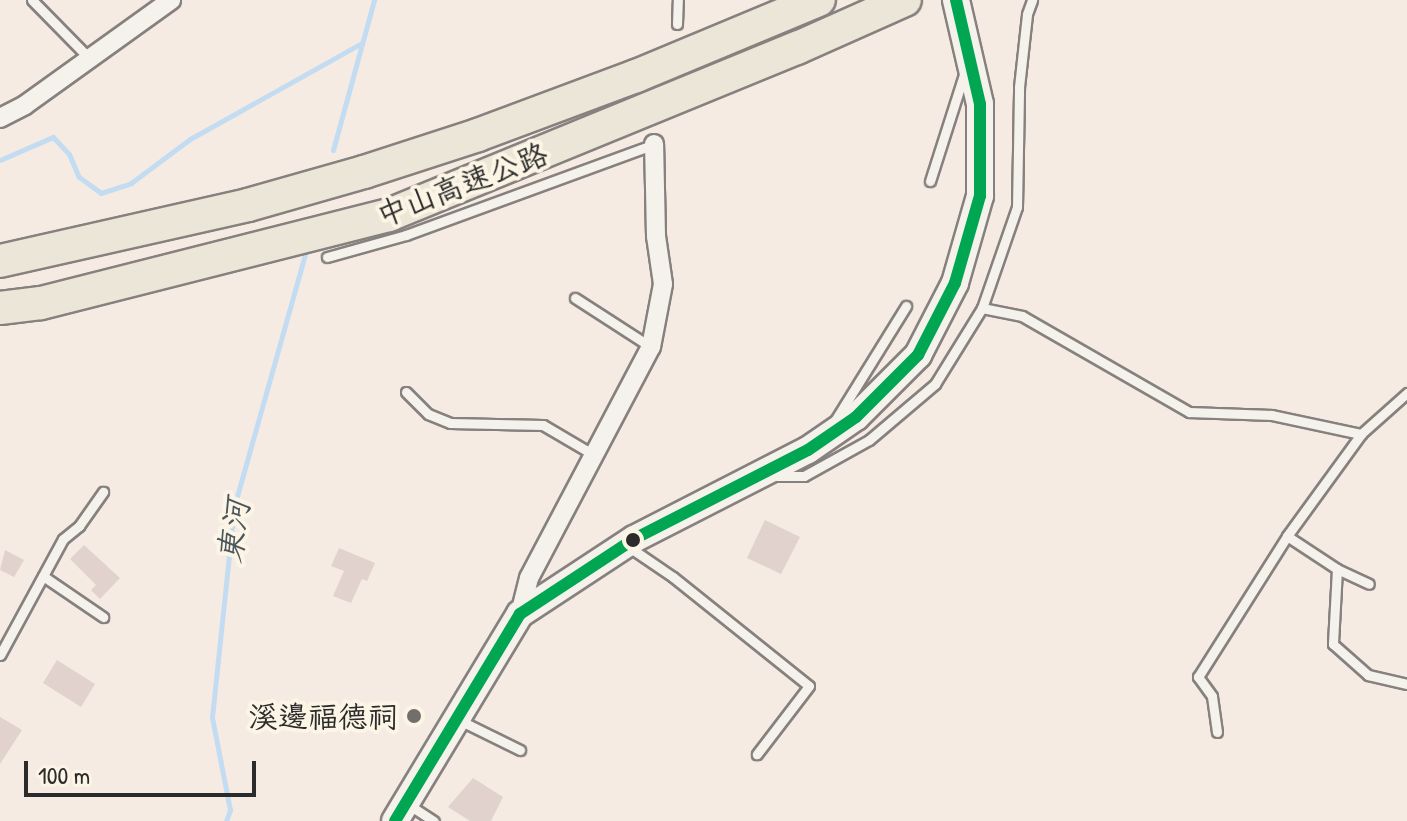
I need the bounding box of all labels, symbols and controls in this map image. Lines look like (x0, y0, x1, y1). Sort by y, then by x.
street label: 中山高速公路 (372, 135, 552, 233)
water label: 東河 (211, 497, 257, 565)
unlabelled marker (625, 532, 641, 548)
place label: 溪邊福德祠 (248, 698, 398, 734)
marker: 溪邊福德祠 (405, 707, 423, 725)
scale bar (28, 745, 260, 795)
text: 100 m (38, 759, 90, 791)

